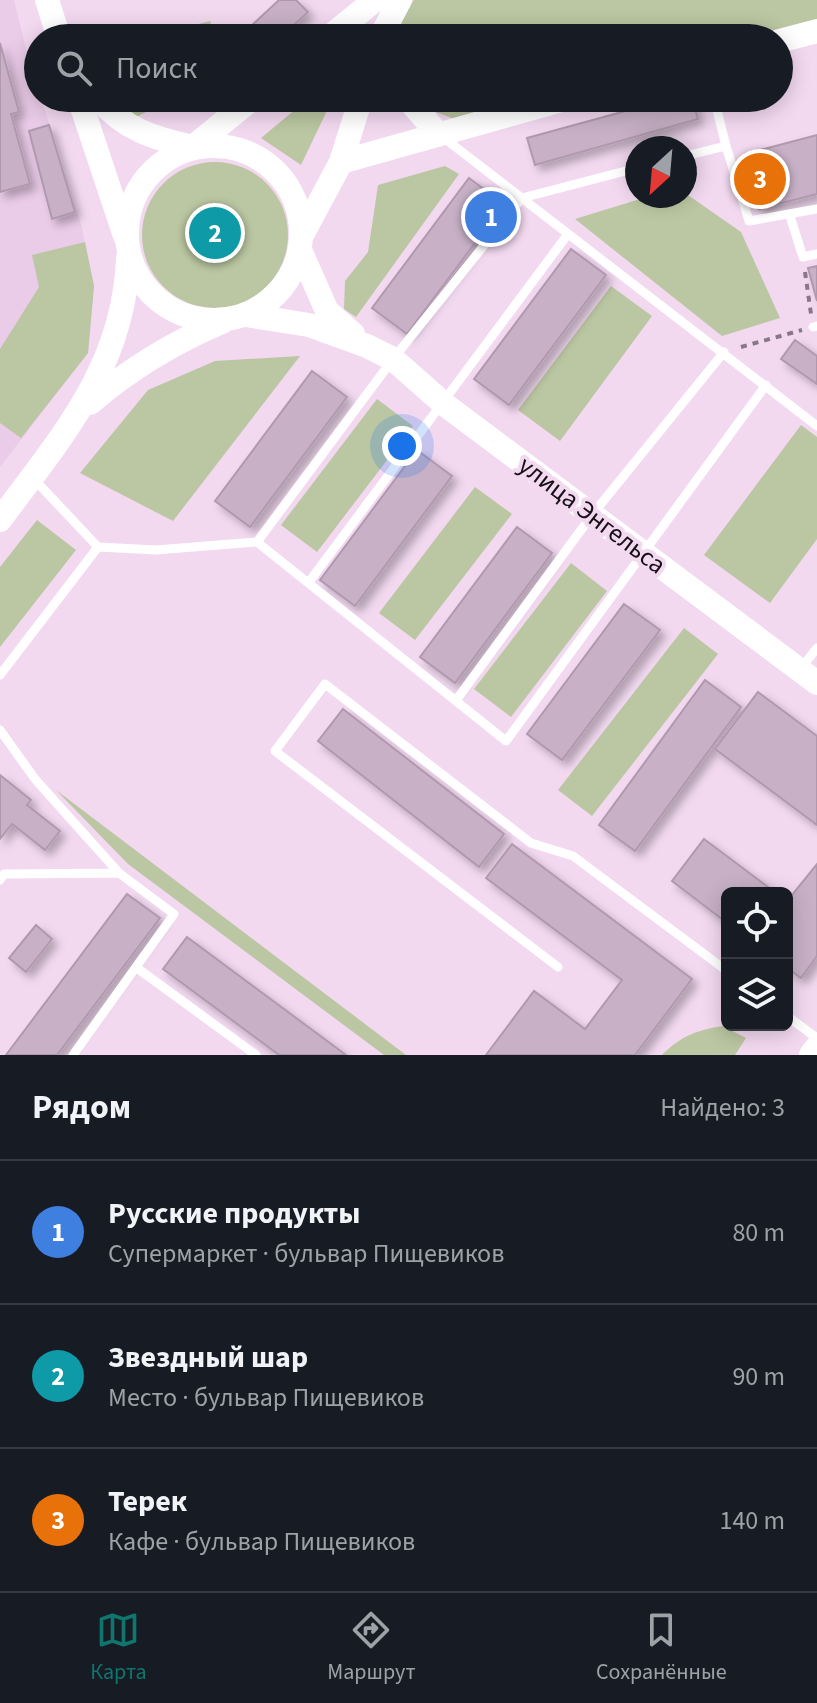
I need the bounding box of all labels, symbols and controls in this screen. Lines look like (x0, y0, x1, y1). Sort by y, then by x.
search box (24, 24, 793, 112)
icon: search (52, 46, 96, 90)
text: Поиск (116, 47, 197, 90)
north arrow (625, 136, 697, 208)
pin: 3 (734, 149, 786, 209)
pin: 1 (465, 187, 517, 247)
pin: 2 (189, 203, 241, 263)
your location (382, 426, 422, 466)
street label: улица Энгельса (510, 447, 674, 583)
map controls (721, 887, 793, 1031)
button: locate (721, 887, 793, 959)
button: layers (721, 959, 793, 1031)
text: Рядом (32, 1083, 131, 1132)
text: Найдено: 3 (660, 1089, 785, 1126)
text: Русские продукты (108, 1192, 360, 1235)
text: 1 (51, 1214, 65, 1251)
text: 80 m (732, 1214, 785, 1251)
text: Супермаркет · бульвар Пищевиков (108, 1235, 504, 1272)
text: Звездный шар (108, 1336, 308, 1379)
text: 2 (51, 1358, 65, 1395)
text: 90 m (732, 1358, 785, 1395)
text: Место · бульвар Пищевиков (108, 1379, 424, 1416)
text: Терек (108, 1480, 187, 1523)
text: 3 (51, 1502, 65, 1539)
text: 140 m (719, 1502, 785, 1539)
text: Кафе · бульвар Пищевиков (108, 1523, 415, 1560)
tab: Карта (90, 1608, 147, 1688)
tab: Маршрут (327, 1608, 416, 1688)
tab: Сохранённые (596, 1608, 727, 1688)

